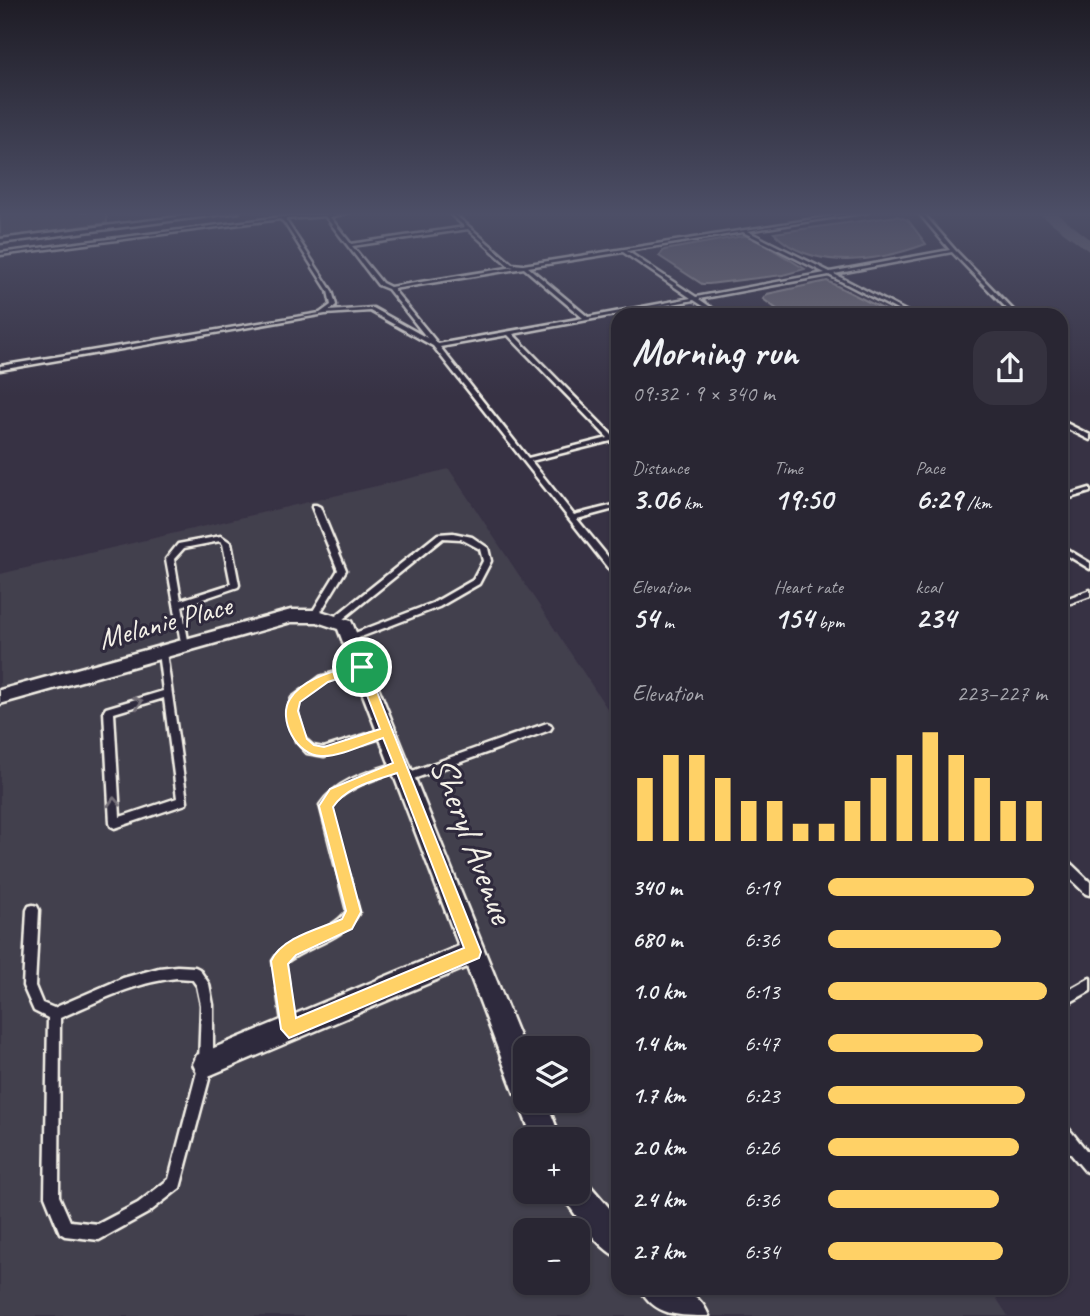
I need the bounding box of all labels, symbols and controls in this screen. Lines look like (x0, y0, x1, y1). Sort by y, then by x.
text: Morning run (632, 329, 798, 376)
button: share (973, 331, 1047, 405)
text: 09:32 · 9 × 340 m (632, 379, 775, 408)
text: Distance (632, 456, 689, 480)
text: Time (774, 456, 803, 480)
text: Pace (915, 456, 945, 480)
text: 3.06 (632, 480, 679, 518)
text: 19:50 (774, 480, 833, 518)
text: 6:29 (915, 480, 962, 518)
text: km (679, 491, 702, 515)
text: /km (962, 491, 991, 515)
text: Elevation (632, 575, 690, 599)
text: Heart rate (774, 575, 843, 599)
text: kcal (915, 575, 940, 599)
street label: Melanie Place (94, 585, 238, 658)
text: 54 (632, 599, 659, 637)
text: 154 (774, 599, 814, 637)
text: 234 (915, 599, 956, 637)
text: m (659, 610, 674, 634)
text: bpm (814, 610, 844, 634)
pin (332, 637, 392, 697)
icon: arrive (343, 648, 381, 686)
text: Elevation (632, 679, 703, 708)
text: 223–227 m (956, 679, 1047, 708)
one-way arrow (132, 696, 144, 711)
street label: Sheryl Avenue (420, 750, 527, 932)
one-way arrow (106, 796, 121, 807)
text: 340 m (632, 873, 682, 902)
text: 6:19 (744, 873, 780, 902)
text: 680 m (632, 925, 682, 954)
text: 6:36 (744, 925, 780, 954)
text: 1.0 km (632, 977, 686, 1006)
text: 6:13 (744, 977, 780, 1006)
text: 1.4 km (632, 1029, 686, 1058)
text: 6:47 (744, 1029, 780, 1058)
map controls (513, 1036, 590, 1295)
button: layers (513, 1036, 590, 1113)
text: 1.7 km (632, 1081, 685, 1110)
text: 6:23 (744, 1081, 780, 1110)
button: + (513, 1127, 590, 1204)
text: 2.0 km (632, 1133, 686, 1162)
text: 6:26 (744, 1133, 780, 1162)
text: 2.4 km (632, 1185, 686, 1214)
text: 6:36 (744, 1185, 780, 1214)
button: − (513, 1218, 590, 1295)
text: 2.7 km (632, 1237, 685, 1266)
text: 6:34 (744, 1237, 780, 1266)

